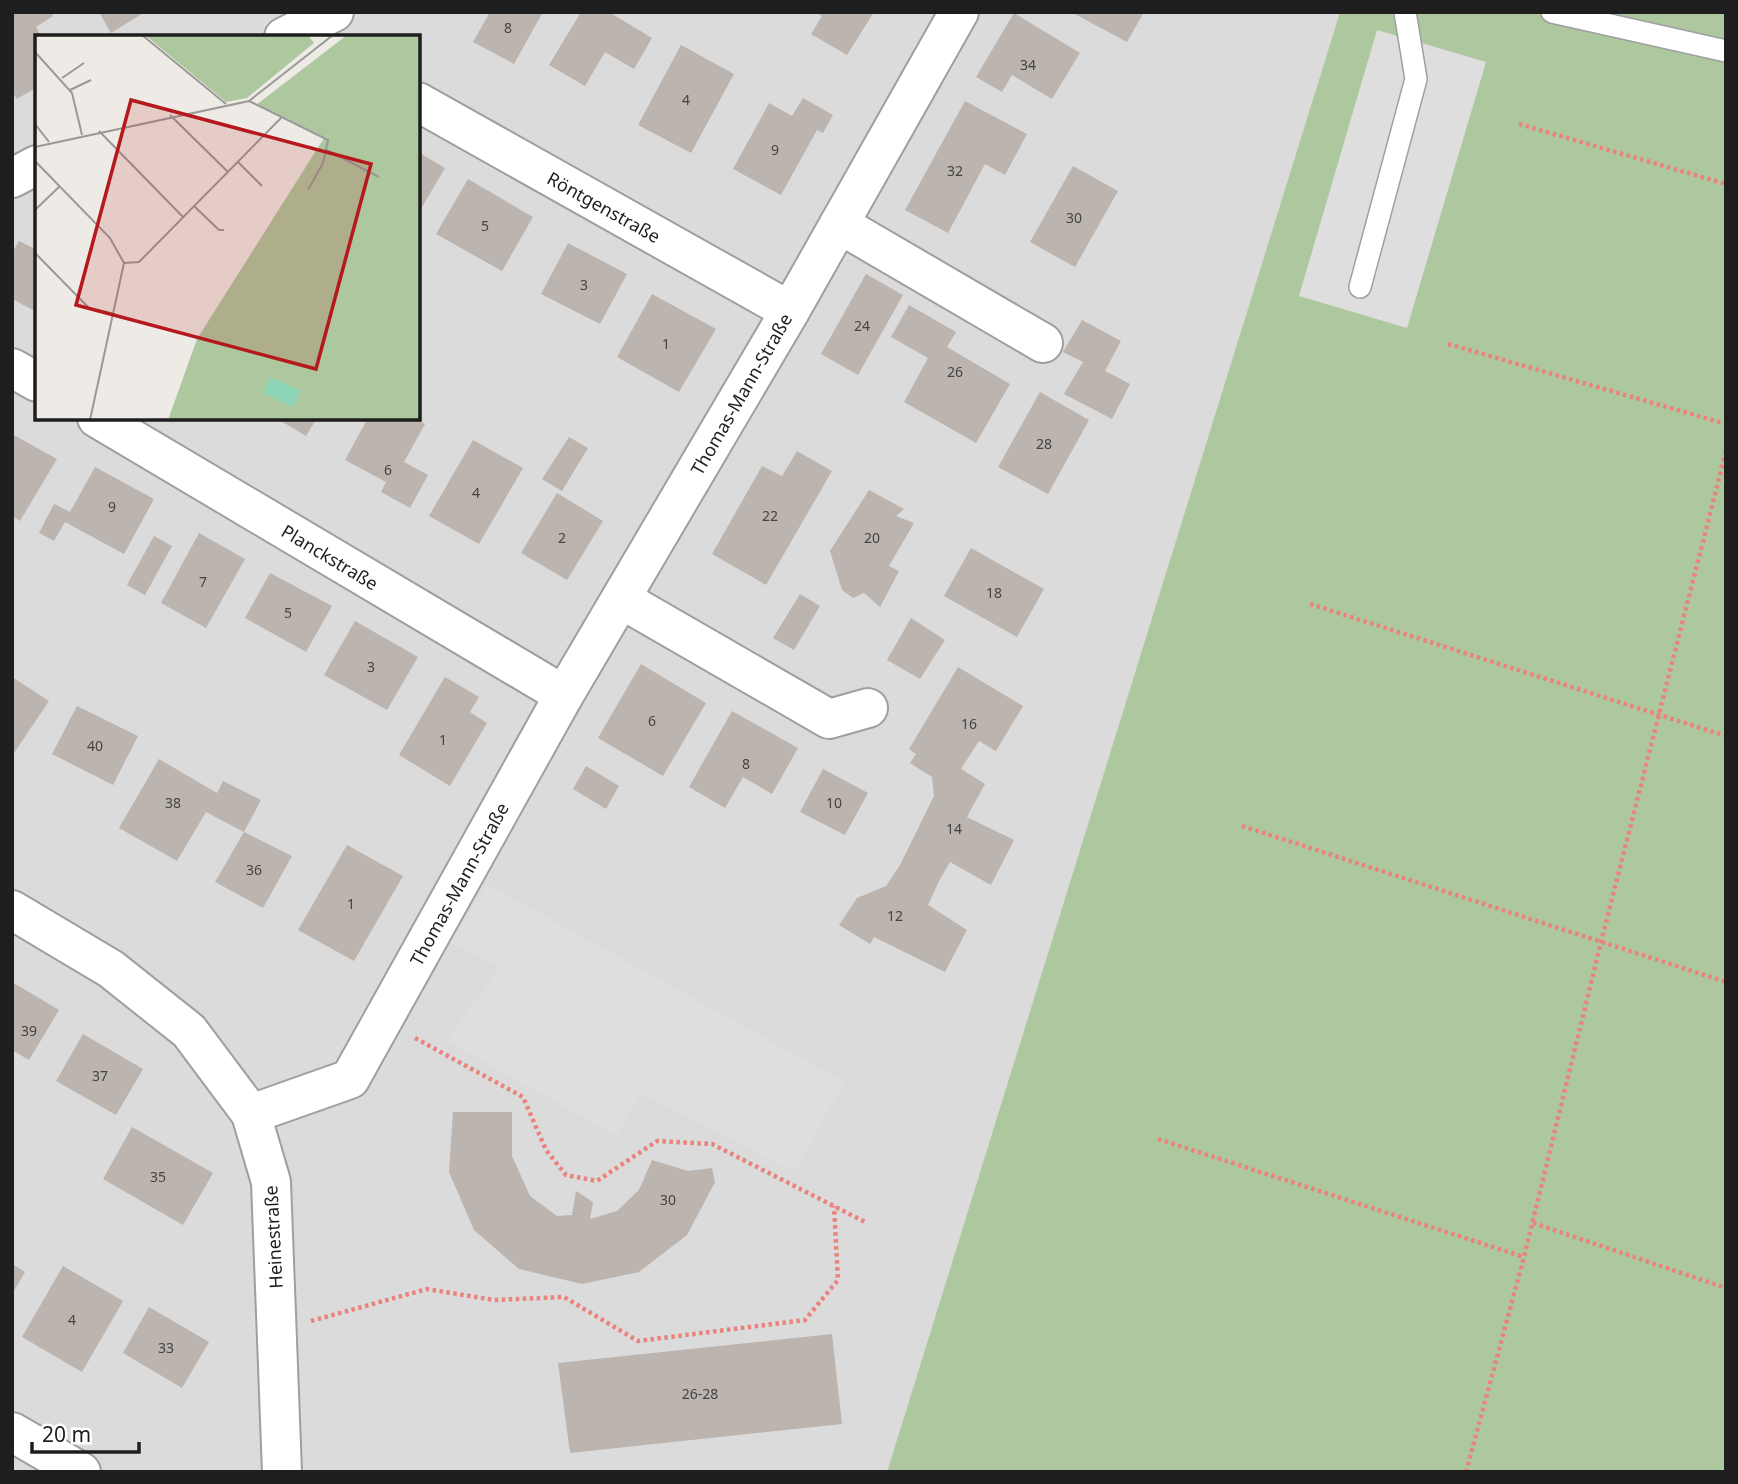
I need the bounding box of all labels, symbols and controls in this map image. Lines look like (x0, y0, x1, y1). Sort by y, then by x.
house number: 8 (504, 18, 512, 37)
inset map (35, 35, 420, 420)
house number: 34 (1020, 55, 1036, 74)
house number: 4 (682, 90, 690, 109)
house number: 9 (771, 140, 779, 159)
house number: 32 (947, 161, 963, 180)
street label: Röntgenstraße (543, 166, 665, 248)
house number: 30 (1066, 208, 1082, 227)
house number: 5 (481, 216, 489, 235)
house number: 3 (580, 275, 588, 294)
street label: Thomas-Mann-Straße (685, 309, 797, 479)
house number: 24 (854, 316, 870, 335)
house number: 1 (662, 334, 670, 353)
house number: 26 (947, 362, 963, 381)
house number: 28 (1036, 434, 1052, 453)
house number: 6 (384, 460, 392, 479)
house number: 4 (472, 483, 480, 502)
house number: 9 (108, 497, 116, 516)
house number: 22 (762, 506, 778, 525)
street label: Planckstraße (277, 519, 383, 595)
house number: 2 (558, 528, 566, 547)
house number: 20 (864, 528, 880, 547)
house number: 7 (199, 572, 207, 591)
house number: 18 (986, 583, 1002, 602)
house number: 5 (284, 603, 292, 622)
house number: 3 (367, 657, 375, 676)
house number: 6 (648, 711, 656, 730)
house number: 16 (961, 714, 977, 733)
house number: 1 (439, 730, 447, 749)
house number: 40 (87, 736, 103, 755)
house number: 8 (742, 754, 750, 773)
house number: 38 (165, 793, 181, 812)
house number: 10 (826, 793, 842, 812)
street label: Thomas-Mann-Straße (404, 798, 514, 970)
house number: 14 (946, 819, 962, 838)
house number: 36 (246, 860, 262, 879)
house number: 1 (347, 894, 355, 913)
house number: 12 (887, 906, 903, 925)
house number: 39 (21, 1021, 37, 1040)
house number: 37 (92, 1066, 108, 1085)
house number: 35 (150, 1167, 166, 1186)
street label: Heinestraße (258, 1185, 288, 1289)
house number: 30 (660, 1190, 676, 1209)
house number: 4 (68, 1310, 76, 1329)
house number: 33 (158, 1338, 174, 1357)
house number: 26-28 (682, 1384, 718, 1403)
scale bar (32, 1410, 138, 1454)
text: 20 m (42, 1420, 91, 1448)

